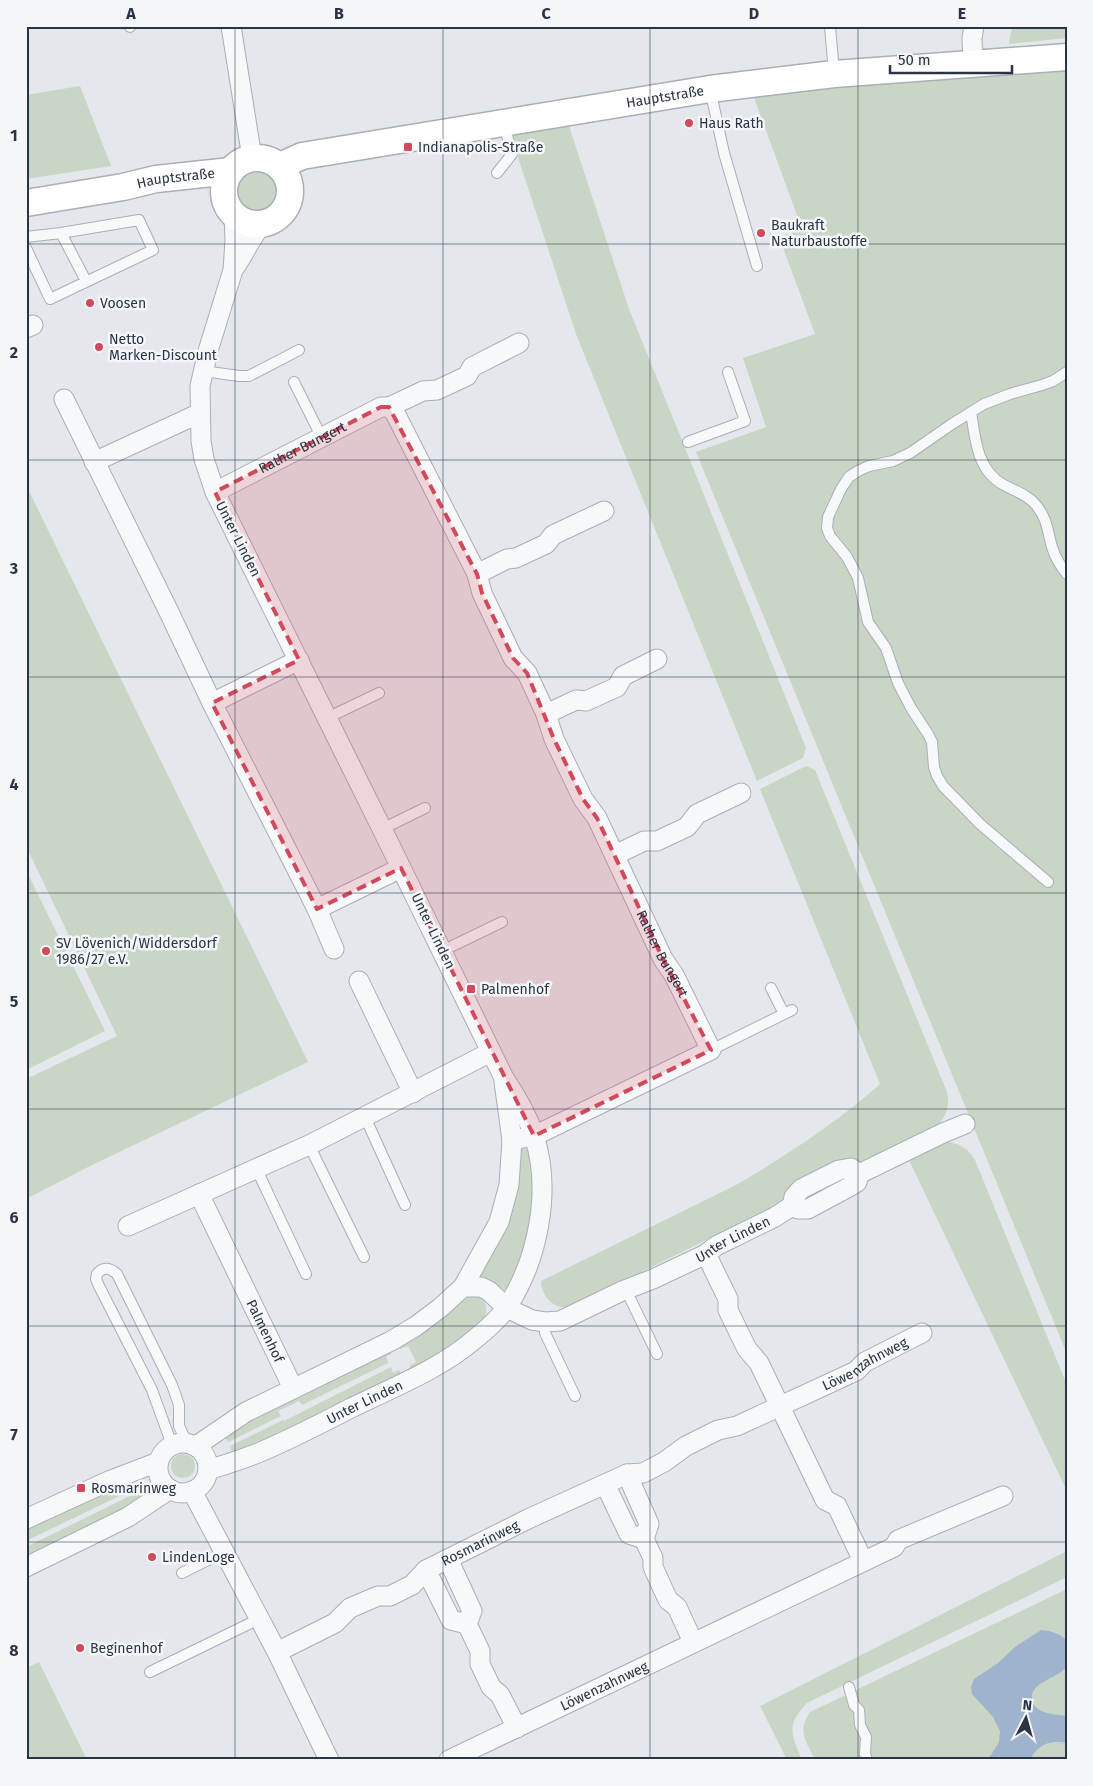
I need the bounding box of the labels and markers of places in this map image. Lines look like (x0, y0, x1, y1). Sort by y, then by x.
place label: Haus Rath (699, 115, 764, 132)
marker: Haus Rath (683, 117, 695, 129)
place label: Indianapolis-Straße (418, 139, 543, 156)
marker: Indianapolis-Straße (402, 141, 414, 153)
place label: Baukraft Naturbaustoffe (771, 217, 867, 250)
marker: Baukraft Naturbaustoffe (755, 227, 767, 239)
place label: Voosen (100, 295, 146, 312)
marker: Voosen (84, 297, 96, 309)
place label: Netto Marken-Discount (109, 331, 218, 364)
marker: Netto Marken-Discount (93, 341, 105, 353)
place label: SV Lövenich/Widdersdorf 1986/27 e.V. (56, 935, 218, 968)
marker: SV Lövenich/Widdersdorf 1986/27 e.V. (40, 945, 52, 957)
place label: Palmenhof (481, 981, 550, 998)
marker: Palmenhof (465, 983, 477, 995)
place label: Rosmarinweg (91, 1480, 177, 1497)
marker: Rosmarinweg (75, 1482, 87, 1494)
place label: LindenLoge (162, 1549, 235, 1566)
marker: LindenLoge (146, 1551, 158, 1563)
place label: Beginenhof (90, 1640, 164, 1657)
marker: Beginenhof (74, 1642, 86, 1654)

